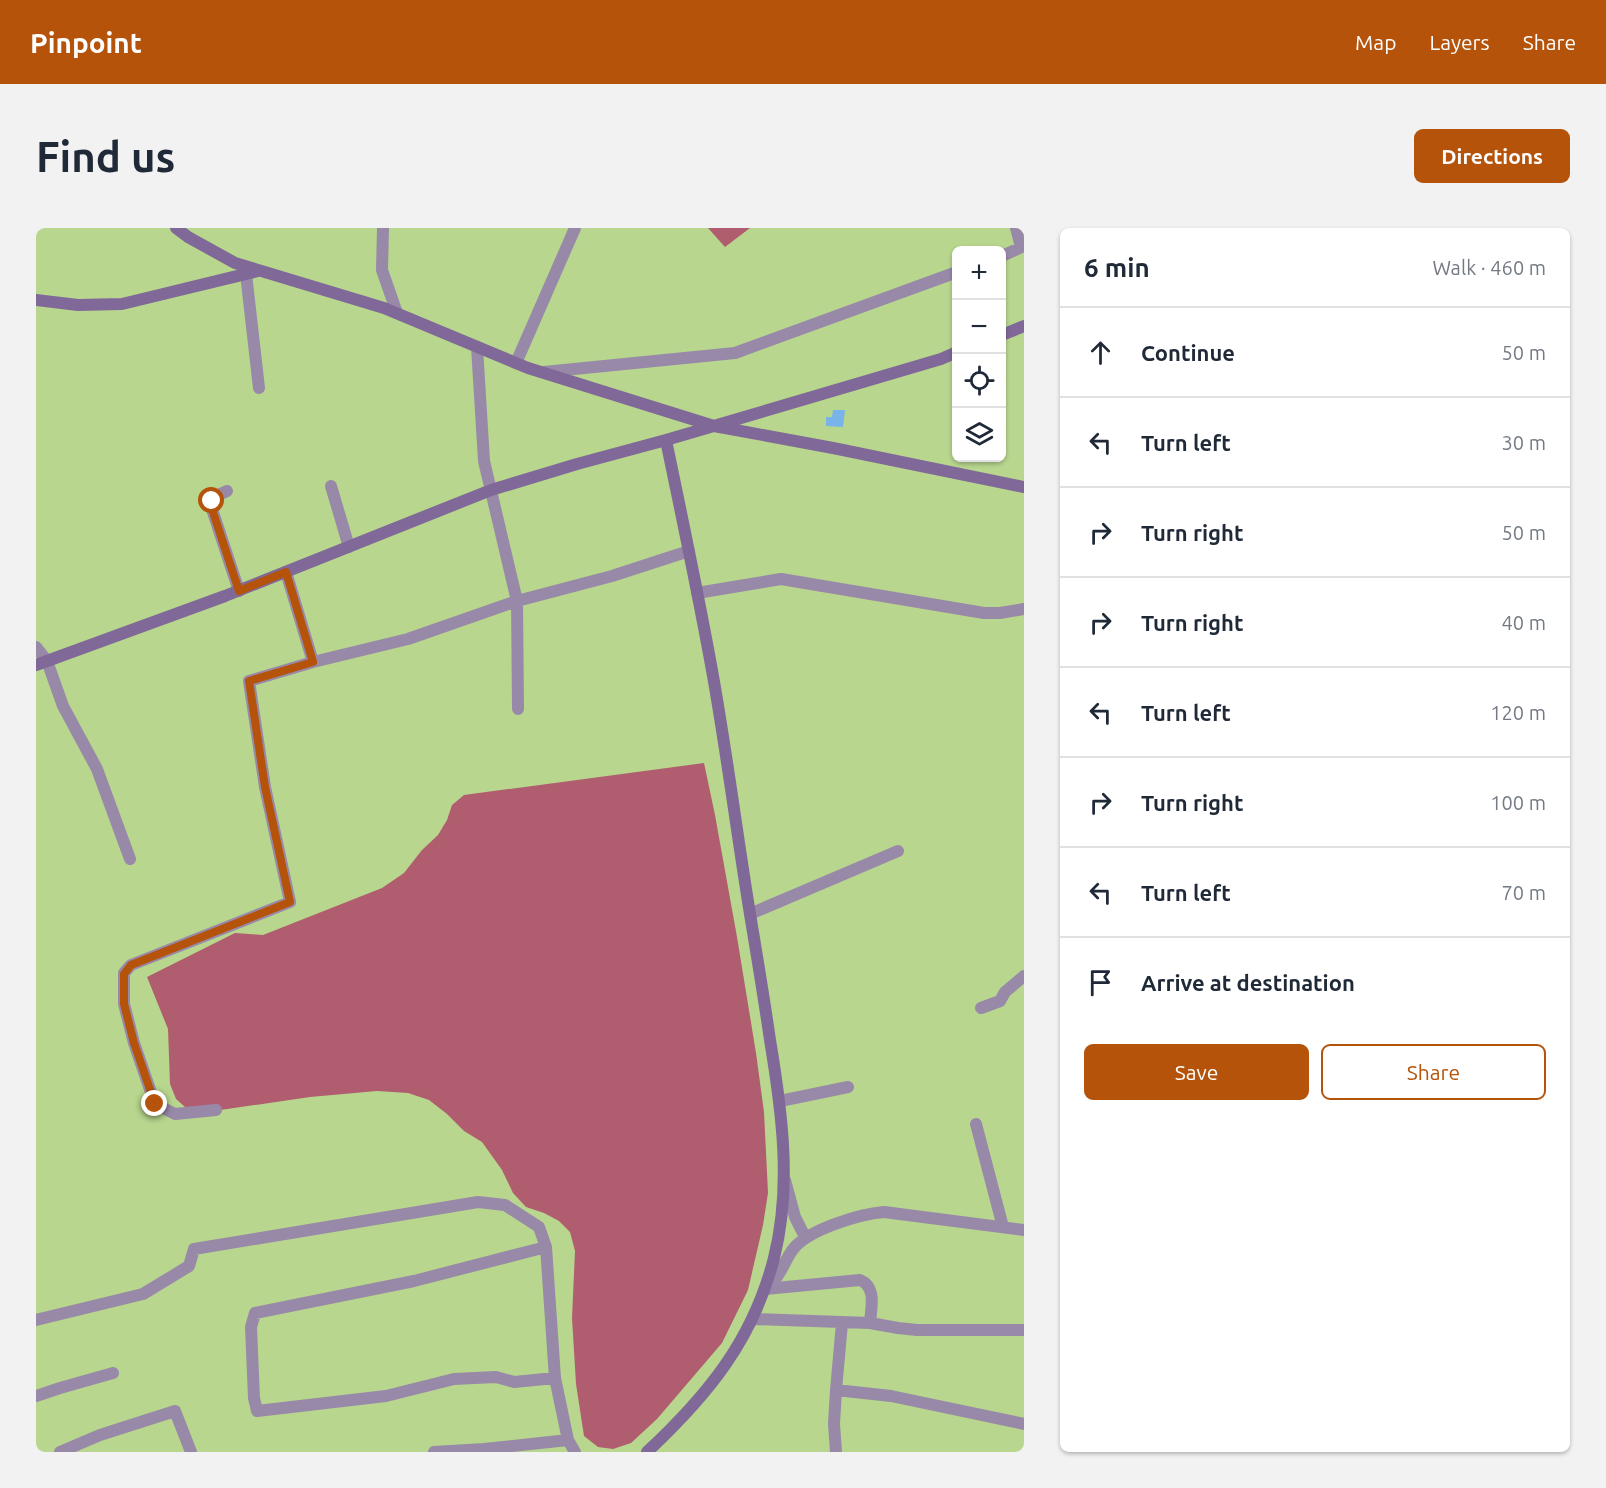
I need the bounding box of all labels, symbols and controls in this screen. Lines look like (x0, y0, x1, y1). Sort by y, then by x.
text: Pinpoint (30, 27, 142, 58)
text: Map (1355, 30, 1396, 54)
text: Layers (1429, 30, 1490, 54)
text: Share (1523, 30, 1576, 54)
button: Directions (1414, 129, 1570, 183)
text: Find us (36, 133, 175, 180)
map controls (952, 246, 1006, 462)
button: + (952, 246, 1006, 300)
text: 6 min (1084, 253, 1150, 282)
text: Walk · 460 m (1433, 256, 1546, 279)
button: − (952, 300, 1006, 354)
icon: ahead (1084, 336, 1117, 369)
text: Continue (1141, 340, 1235, 365)
text: 50 m (1502, 341, 1546, 364)
button: locate (952, 354, 1006, 408)
button: layers (952, 408, 1006, 462)
icon: left (1084, 426, 1117, 459)
text: Turn left (1141, 430, 1231, 455)
text: 30 m (1502, 431, 1546, 454)
route start (198, 487, 224, 513)
icon: right (1084, 516, 1117, 549)
text: Turn right (1141, 520, 1243, 545)
text: 50 m (1502, 521, 1546, 544)
icon: right (1084, 606, 1117, 639)
text: Turn right (1141, 610, 1243, 635)
text: 40 m (1502, 611, 1546, 634)
icon: left (1084, 696, 1117, 729)
text: Turn left (1141, 700, 1231, 725)
text: 120 m (1490, 701, 1546, 724)
icon: right (1084, 786, 1117, 819)
text: Turn right (1141, 790, 1243, 815)
text: 100 m (1490, 791, 1546, 814)
icon: left (1084, 876, 1117, 909)
text: Turn left (1141, 880, 1231, 905)
text: 70 m (1502, 881, 1546, 904)
icon: arrive (1084, 966, 1117, 999)
text: Arrive at destination (1141, 970, 1355, 995)
button: Save (1084, 1044, 1309, 1100)
button: Share (1321, 1044, 1546, 1100)
route end (141, 1090, 167, 1116)

